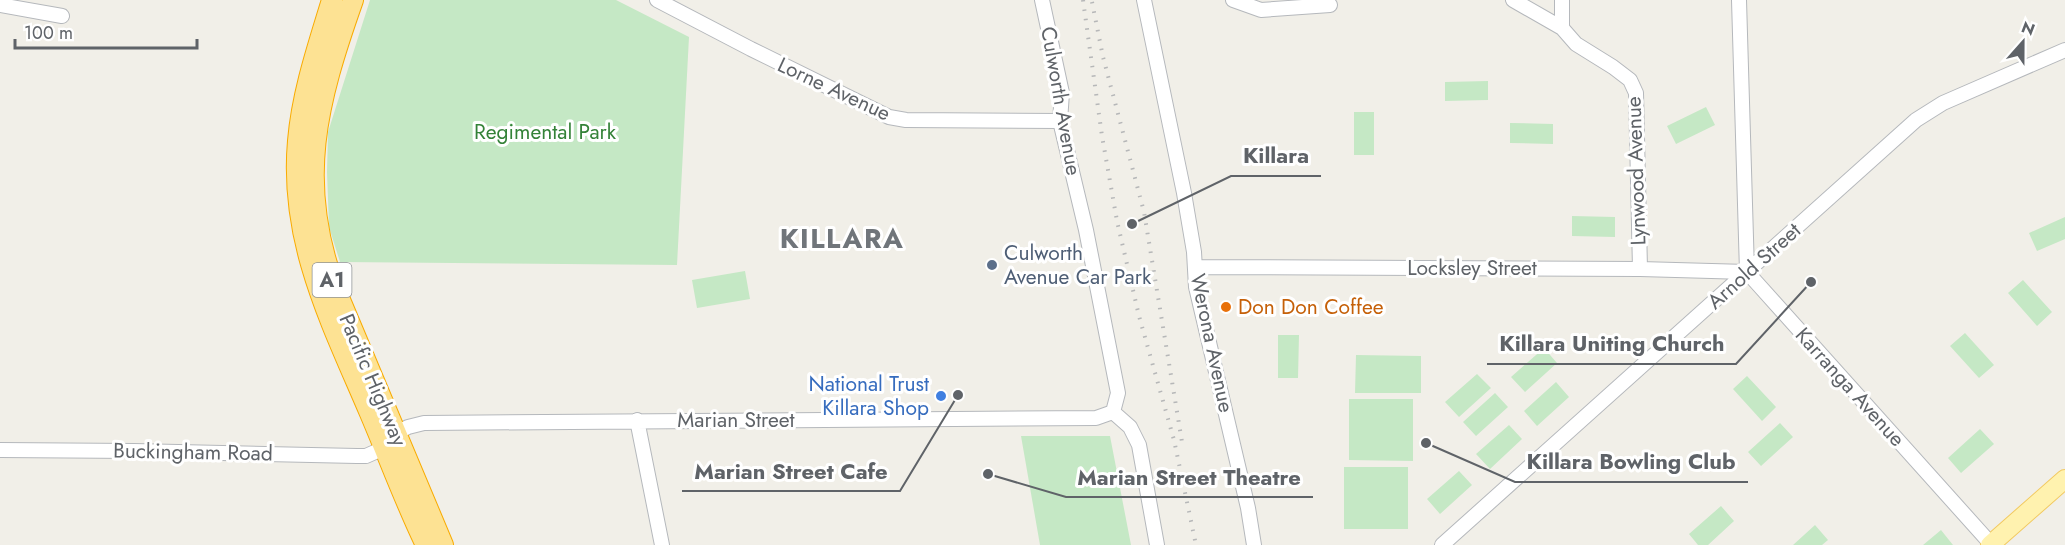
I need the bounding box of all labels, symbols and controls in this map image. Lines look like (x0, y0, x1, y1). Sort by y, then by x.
scale bar (15, 12, 196, 50)
north arrow (1993, 12, 2053, 72)
text: N (2018, 15, 2038, 41)
text: 100 m (24, 20, 73, 46)
street label: Culworth Avenue (1033, 24, 1089, 178)
street label: Lorne Avenue (773, 50, 896, 128)
street label: Lynwood Avenue (1618, 96, 1654, 246)
park label: Regimental Park (474, 117, 617, 147)
callout: Killara (1231, 136, 1321, 176)
text: Killara (1243, 139, 1309, 171)
street label: Arnold Street (1701, 216, 1807, 316)
district label: KILLARA (780, 219, 904, 258)
place label: Culworth Avenue Car Park (1004, 238, 1152, 292)
street label: Locksley Street (1407, 253, 1537, 283)
marker: Culworth Avenue Car Park (985, 258, 999, 272)
road number: A1 (312, 263, 352, 297)
street label: Werona Avenue (1183, 271, 1241, 415)
place label: Don Don Coffee (1238, 292, 1384, 322)
marker: Don Don Coffee (1219, 300, 1233, 314)
street label: Pacific Highway (332, 309, 415, 452)
street label: Karranga Avenue (1788, 321, 1912, 453)
callout: Killara Uniting Church (1487, 324, 1736, 364)
text: Killara Uniting Church (1499, 327, 1725, 359)
place label: National Trust Killara Shop (809, 369, 929, 423)
marker: National Trust Killara Shop (934, 389, 948, 403)
street label: Marian Street (677, 405, 795, 435)
street label: Buckingham Road (113, 436, 273, 468)
callout: Killara Bowling Club (1515, 442, 1748, 482)
text: Killara Bowling Club (1527, 445, 1735, 477)
callout: Marian Street Cafe (682, 451, 900, 491)
text: Marian Street Cafe (694, 455, 888, 487)
callout: Marian Street Theatre (1066, 457, 1313, 497)
text: Marian Street Theatre (1077, 461, 1301, 493)

